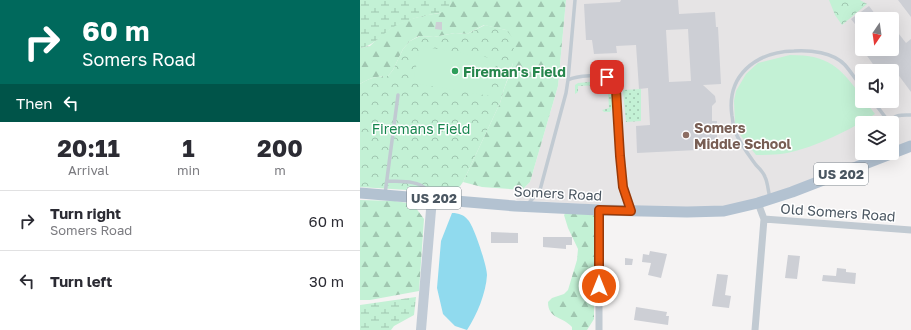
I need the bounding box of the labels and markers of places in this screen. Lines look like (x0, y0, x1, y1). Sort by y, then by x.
pin (590, 60, 624, 94)
place label: Fireman's Field (463, 63, 566, 80)
marker: Fireman's Field (450, 66, 460, 76)
place label: Somers Middle School (694, 119, 792, 152)
marker: Somers Middle School (681, 130, 691, 140)

